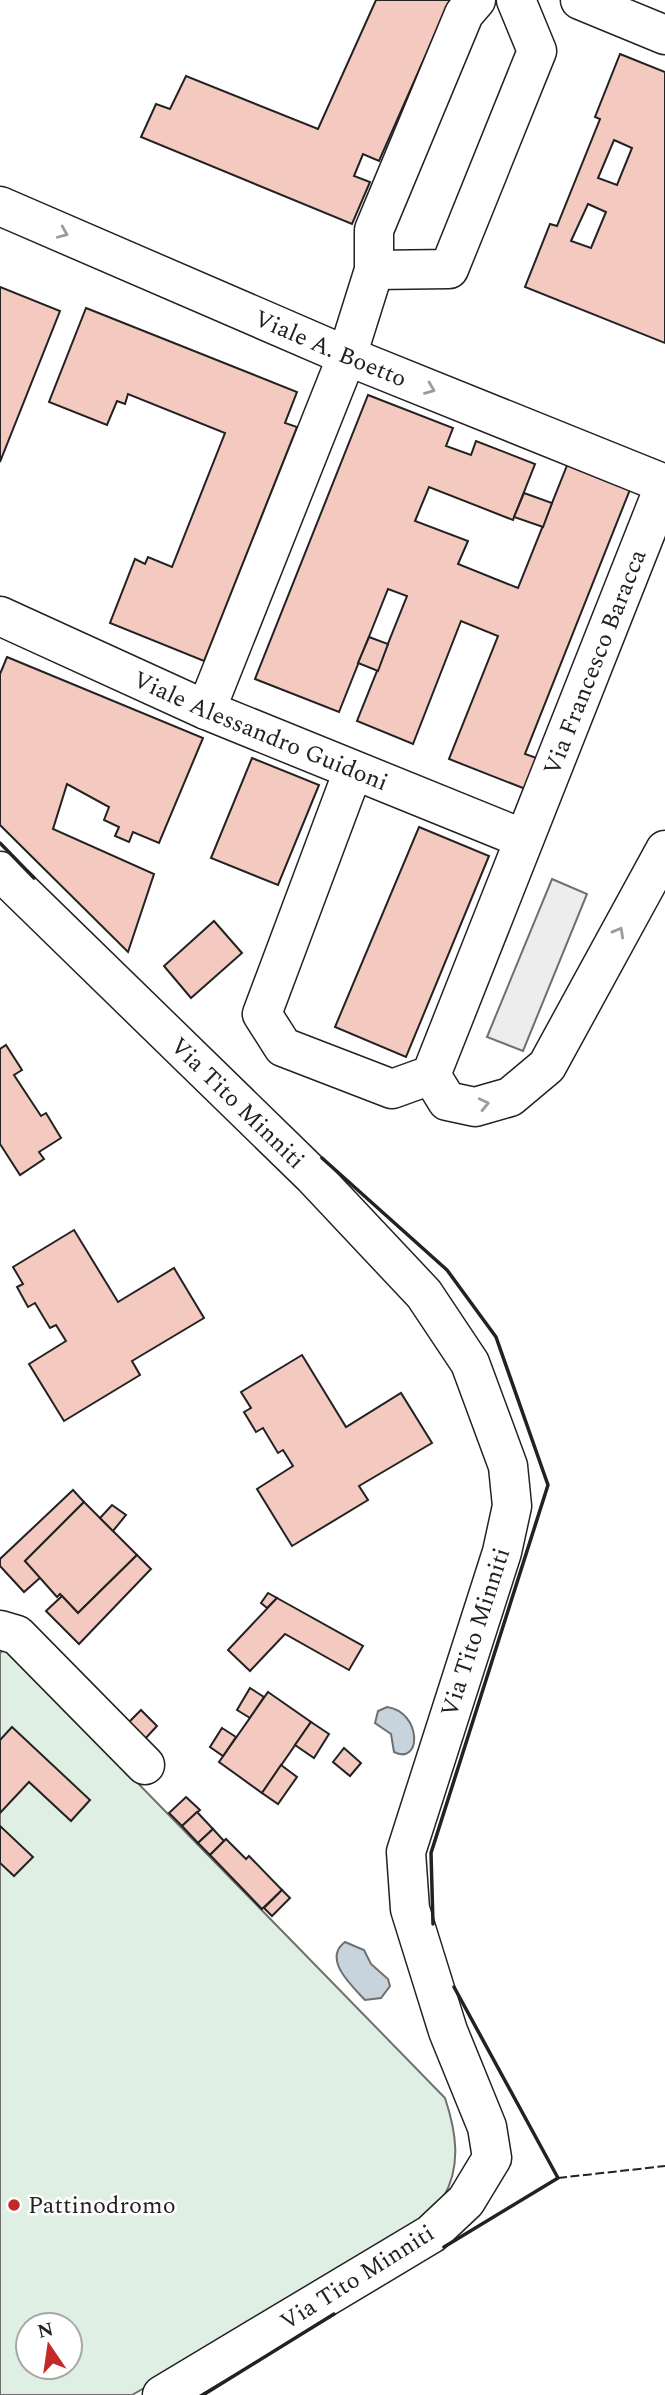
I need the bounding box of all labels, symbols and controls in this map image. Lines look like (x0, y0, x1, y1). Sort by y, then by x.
one-way arrow (55, 225, 68, 239)
street label: Viale A. Boetto (248, 301, 412, 397)
one-way arrow (423, 381, 435, 395)
street label: Via Francesco Baracca (534, 544, 657, 781)
street label: Viale Alessandro Guidoni (127, 662, 393, 801)
one-way arrow (611, 927, 624, 939)
street label: Via Tito Minniti (161, 1029, 313, 1178)
one-way arrow (478, 1097, 490, 1112)
street label: Via Tito Minniti (432, 1543, 520, 1722)
place label: Pattinodromo (28, 2188, 176, 2224)
marker: Pattinodromo (6, 2197, 22, 2213)
street label: Via Tito Minniti (273, 2216, 442, 2340)
north arrow (14, 2311, 84, 2381)
text: N (35, 2315, 56, 2347)

